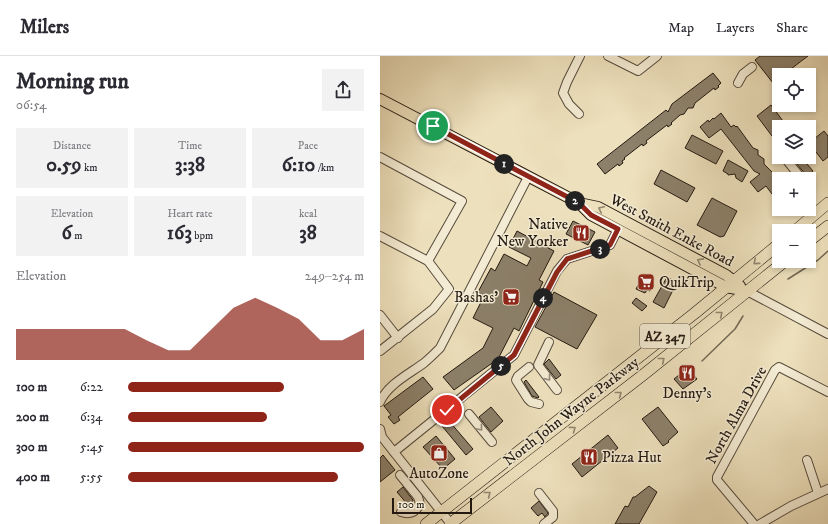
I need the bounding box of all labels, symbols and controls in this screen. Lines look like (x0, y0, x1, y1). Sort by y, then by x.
text: Milers (20, 16, 69, 39)
text: Map (668, 19, 694, 37)
text: Layers (716, 19, 754, 37)
text: Share (776, 19, 808, 37)
text: Morning run (16, 68, 129, 95)
map controls (772, 68, 816, 268)
button: locate (772, 68, 816, 112)
button: share (322, 69, 364, 111)
text: 06:54 (16, 97, 46, 113)
pin (416, 109, 450, 143)
icon: arrive (422, 115, 444, 137)
button: layers (772, 120, 816, 164)
text: Distance (53, 139, 91, 153)
text: Time (178, 139, 202, 153)
text: Pace (298, 139, 318, 153)
text: 0.59 (46, 153, 82, 178)
text: 3:38 (175, 153, 205, 178)
text: 6:10 (282, 153, 315, 178)
pin: 1 (494, 154, 514, 174)
text: 1 (502, 157, 506, 171)
text: km (82, 161, 98, 175)
text: /km (315, 161, 334, 175)
button: + (772, 172, 816, 216)
street label: West Smith Enke Road (606, 189, 737, 271)
pin: 2 (565, 191, 585, 211)
text: 2 (572, 194, 578, 208)
one-way arrow (598, 206, 606, 214)
text: Elevation (51, 207, 93, 221)
text: Heart rate (167, 207, 213, 221)
text: kcal (299, 207, 317, 221)
place label: Native New Yorker (497, 215, 568, 251)
text: 6 (61, 221, 72, 246)
text: 163 (167, 221, 192, 246)
text: 38 (299, 221, 317, 246)
restaurant icon: Native New Yorker (571, 223, 591, 243)
button: − (772, 224, 816, 268)
text: m (72, 229, 83, 243)
text: bpm (192, 229, 213, 243)
pin: 3 (590, 239, 610, 259)
text: 3 (598, 242, 602, 256)
one-way arrow (697, 258, 705, 266)
one-way arrow (754, 258, 761, 265)
text: Elevation (16, 268, 66, 284)
text: 249–254 m (305, 268, 364, 284)
supermarket icon: QuikTrip (636, 272, 656, 292)
place label: QuikTrip (659, 273, 715, 292)
supermarket icon: Bashas' (501, 287, 521, 307)
place label: Bashas' (454, 288, 498, 307)
pin: 4 (533, 288, 553, 308)
text: 4 (540, 291, 546, 305)
one-way arrow (715, 311, 722, 318)
road number: AZ 347 (640, 324, 690, 348)
street label: North John Wayne Parkway (500, 352, 644, 470)
pin: 5 (491, 356, 511, 376)
one-way arrow (657, 357, 664, 364)
text: 5 (498, 359, 504, 373)
restaurant icon: Denny's (677, 363, 697, 383)
street label: North Alma Drive (702, 363, 771, 468)
one-way arrow (543, 374, 550, 381)
text: 100 m (16, 379, 47, 395)
text: 6:22 (80, 379, 103, 395)
place label: Denny's (663, 384, 711, 403)
one-way arrow (614, 392, 621, 399)
pin (430, 393, 464, 427)
icon: check (436, 399, 458, 421)
text: 200 m (16, 409, 49, 425)
text: 6:34 (80, 409, 103, 425)
one-way arrow (476, 423, 483, 431)
one-way arrow (568, 427, 575, 434)
text: 300 m (16, 439, 47, 455)
text: 5:45 (80, 439, 104, 455)
shop icon: AutoZone (429, 443, 449, 463)
restaurant icon: Pizza Hut (579, 447, 599, 467)
place label: Pizza Hut (602, 448, 662, 467)
place label: AutoZone (409, 464, 469, 483)
text: 400 m (16, 469, 50, 485)
text: 5:55 (80, 469, 103, 485)
one-way arrow (484, 492, 491, 499)
scale bar (392, 496, 472, 515)
text: 100 m (398, 498, 424, 512)

